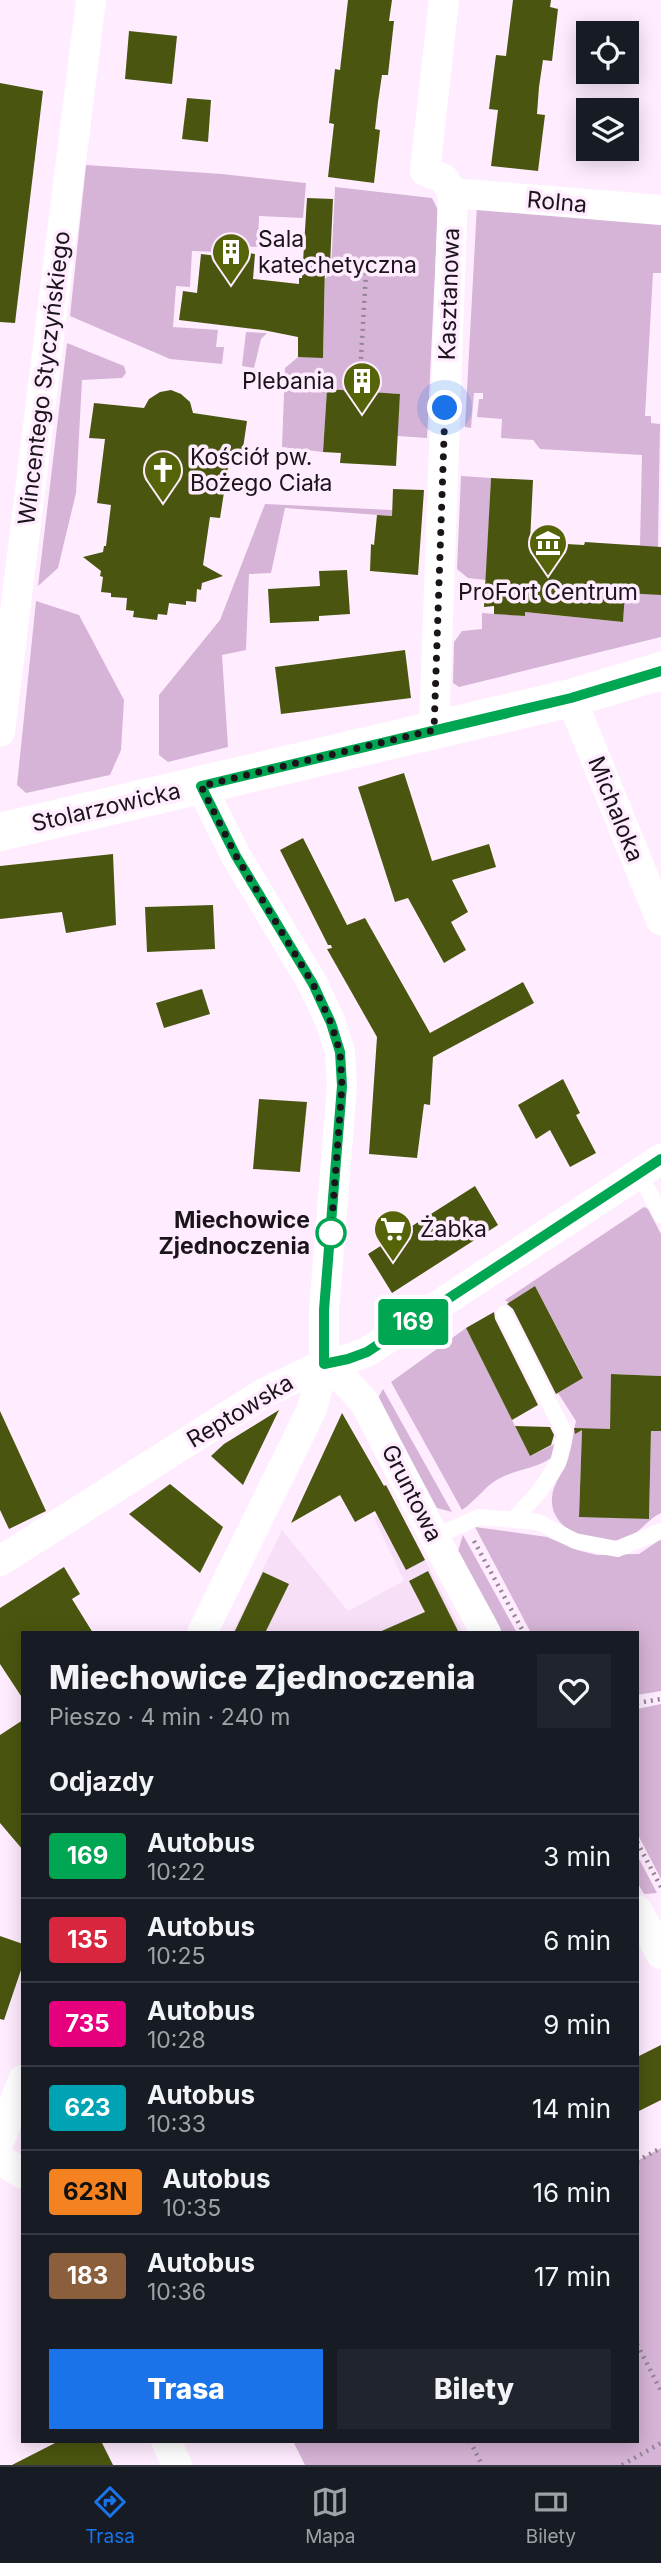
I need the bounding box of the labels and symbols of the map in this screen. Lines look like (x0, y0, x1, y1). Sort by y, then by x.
street label: Rolna (526, 185, 588, 219)
place label: Sala katechetyczna (258, 225, 417, 279)
street label: Kasztanowa (433, 227, 465, 361)
street label: Wincentego Styczyńskiego (12, 229, 76, 527)
building icon: Sala katechetyczna (210, 231, 252, 286)
building icon: Plebania (341, 360, 383, 415)
place label: Plebania (242, 367, 335, 395)
your location (427, 390, 462, 425)
place label: Kościół pw. Bożego Ciała (190, 443, 332, 497)
church icon: Kościół pw. Bożego Ciała (142, 449, 184, 504)
museum icon: ProFort Centrum (527, 522, 569, 577)
place label: ProFort Centrum (458, 578, 638, 606)
street label: Michaloka (582, 752, 650, 866)
street label: Stolarzowicka (29, 776, 183, 838)
place label: Miechowice Zjednoczenia (158, 1206, 310, 1260)
supermarket icon: Żabka (372, 1208, 414, 1263)
place label: Żabka (420, 1215, 487, 1243)
marker: Miechowice Zjednoczenia (316, 1218, 346, 1248)
line badge: 169 (373, 1299, 453, 1345)
street label: Reptowska (182, 1368, 298, 1454)
street label: Gruntowa (376, 1440, 448, 1546)

